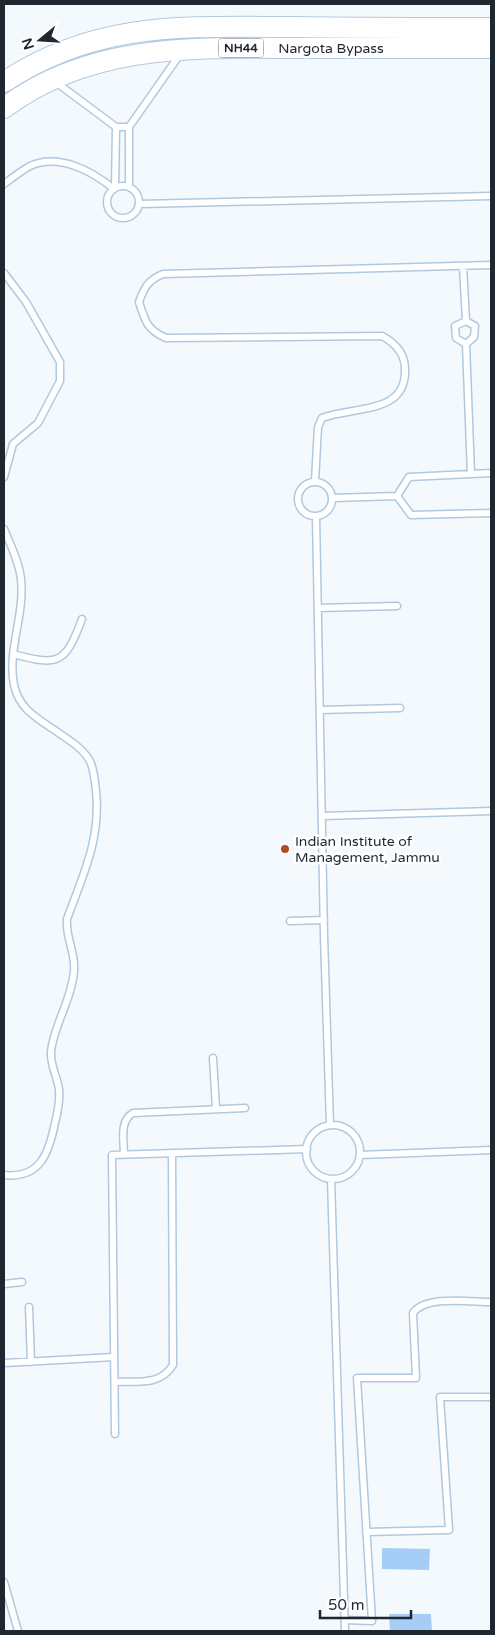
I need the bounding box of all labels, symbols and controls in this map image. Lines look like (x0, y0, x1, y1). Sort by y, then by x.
north arrow (15, 15, 65, 65)
text: N (18, 36, 38, 52)
road number: NH44 (218, 38, 264, 58)
street label: Nargota Bypass (278, 40, 384, 57)
place label: Indian Institute of Management, Jammu (295, 833, 440, 866)
marker: Indian Institute of Management, Jammu (279, 843, 291, 855)
scale bar (320, 1588, 411, 1620)
text: 50 m (328, 1596, 365, 1614)

